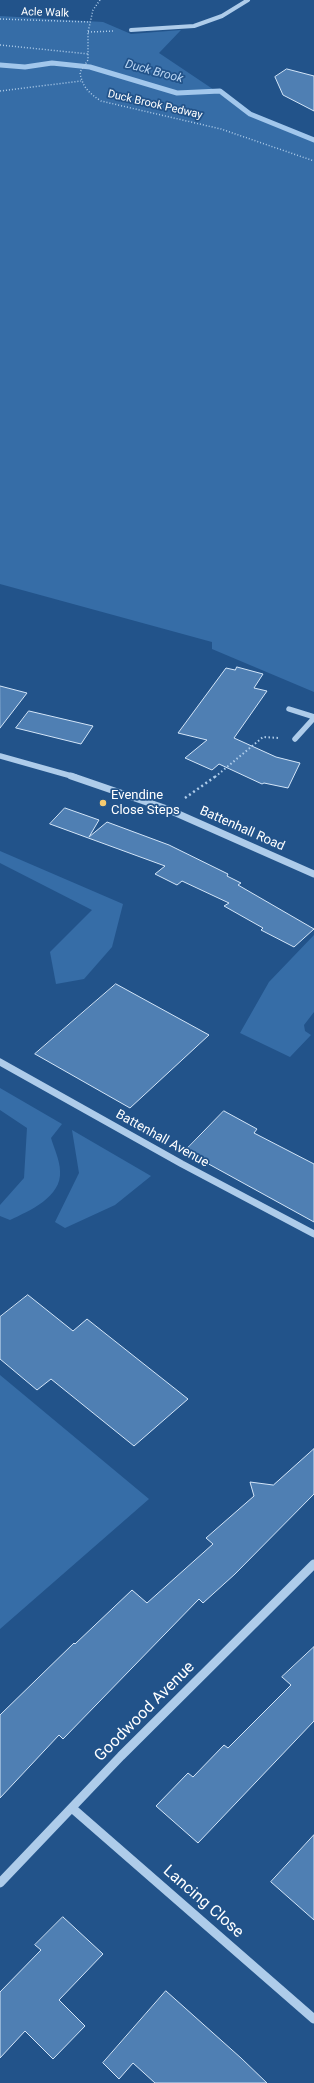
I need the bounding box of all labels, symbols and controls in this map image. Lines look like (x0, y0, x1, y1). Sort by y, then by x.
street label: Acle Walk (21, 6, 69, 20)
water label: Duck Brook (124, 57, 184, 87)
street label: Duck Brook Pedway (106, 88, 204, 122)
place label: Evendine Close Steps (111, 788, 180, 819)
marker: Evendine Close Steps (98, 798, 108, 808)
street label: Battenhall Road (197, 803, 287, 855)
street label: Battenhall Avenue (113, 1107, 211, 1171)
street label: Goodwood Avenue (91, 1658, 199, 1766)
street label: Lancing Close (159, 1862, 247, 1942)

